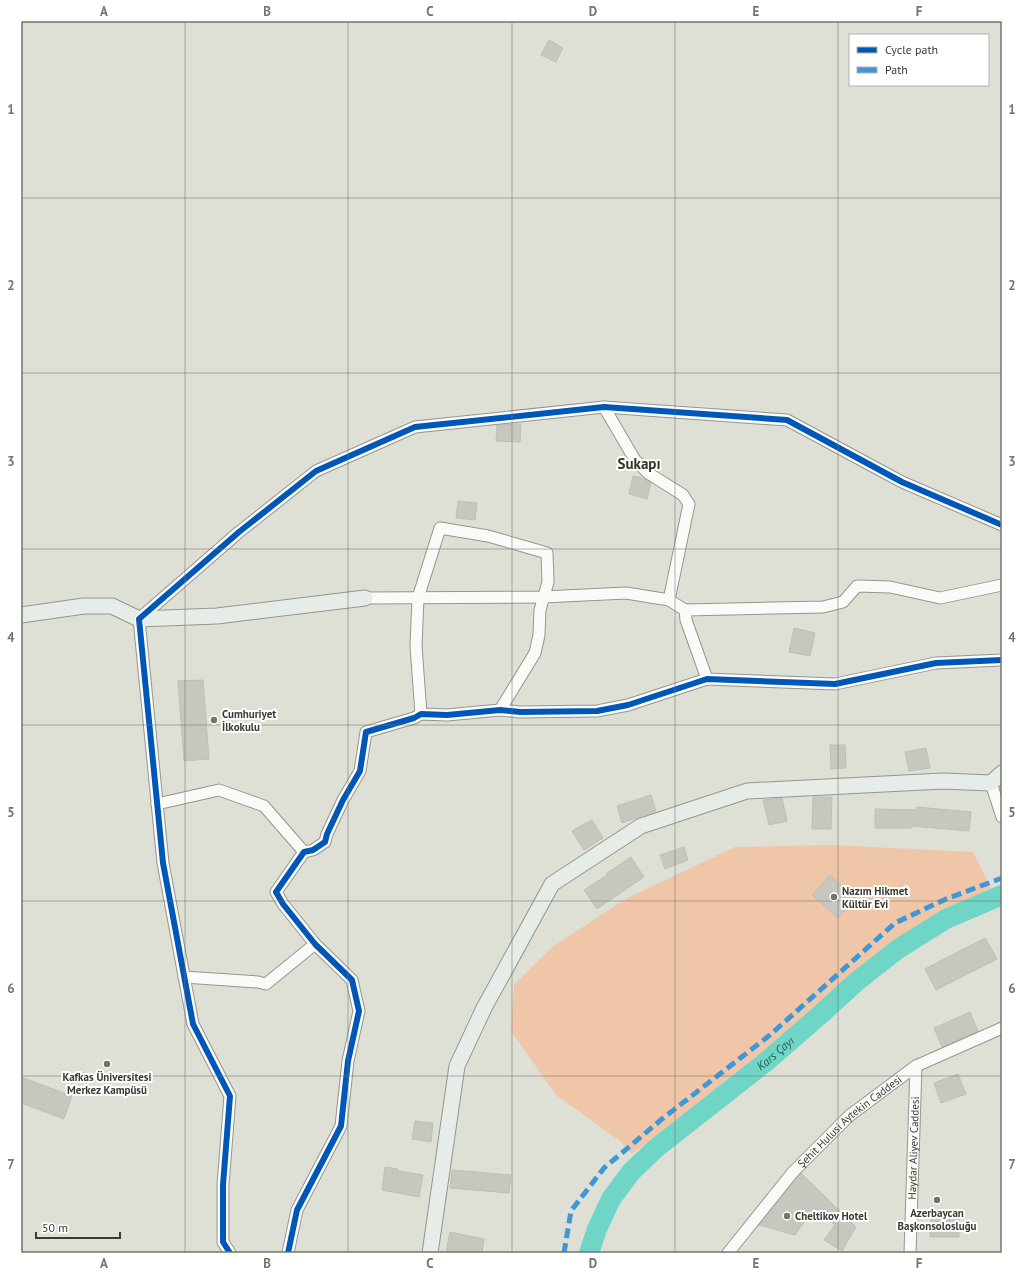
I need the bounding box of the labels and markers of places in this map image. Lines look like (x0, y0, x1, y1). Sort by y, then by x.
place label: Cumhuriyet İlkokulu (222, 707, 276, 734)
marker: Cumhuriyet İlkokulu (209, 715, 219, 725)
place label: Nazım Hikmet Kültür Evi (842, 884, 908, 911)
marker: Nazım Hikmet Kültür Evi (829, 892, 839, 902)
marker: Kafkas Üniversitesi Merkez Kampüsü (102, 1059, 112, 1069)
place label: Kafkas Üniversitesi Merkez Kampüsü (63, 1070, 151, 1097)
marker: Azerbaycan Başkonsolosluğu (932, 1195, 942, 1205)
place label: Azerbaycan Başkonsolosluğu (897, 1206, 977, 1233)
place label: Cheltikov Hotel (795, 1209, 868, 1223)
marker: Cheltikov Hotel (782, 1211, 792, 1221)

